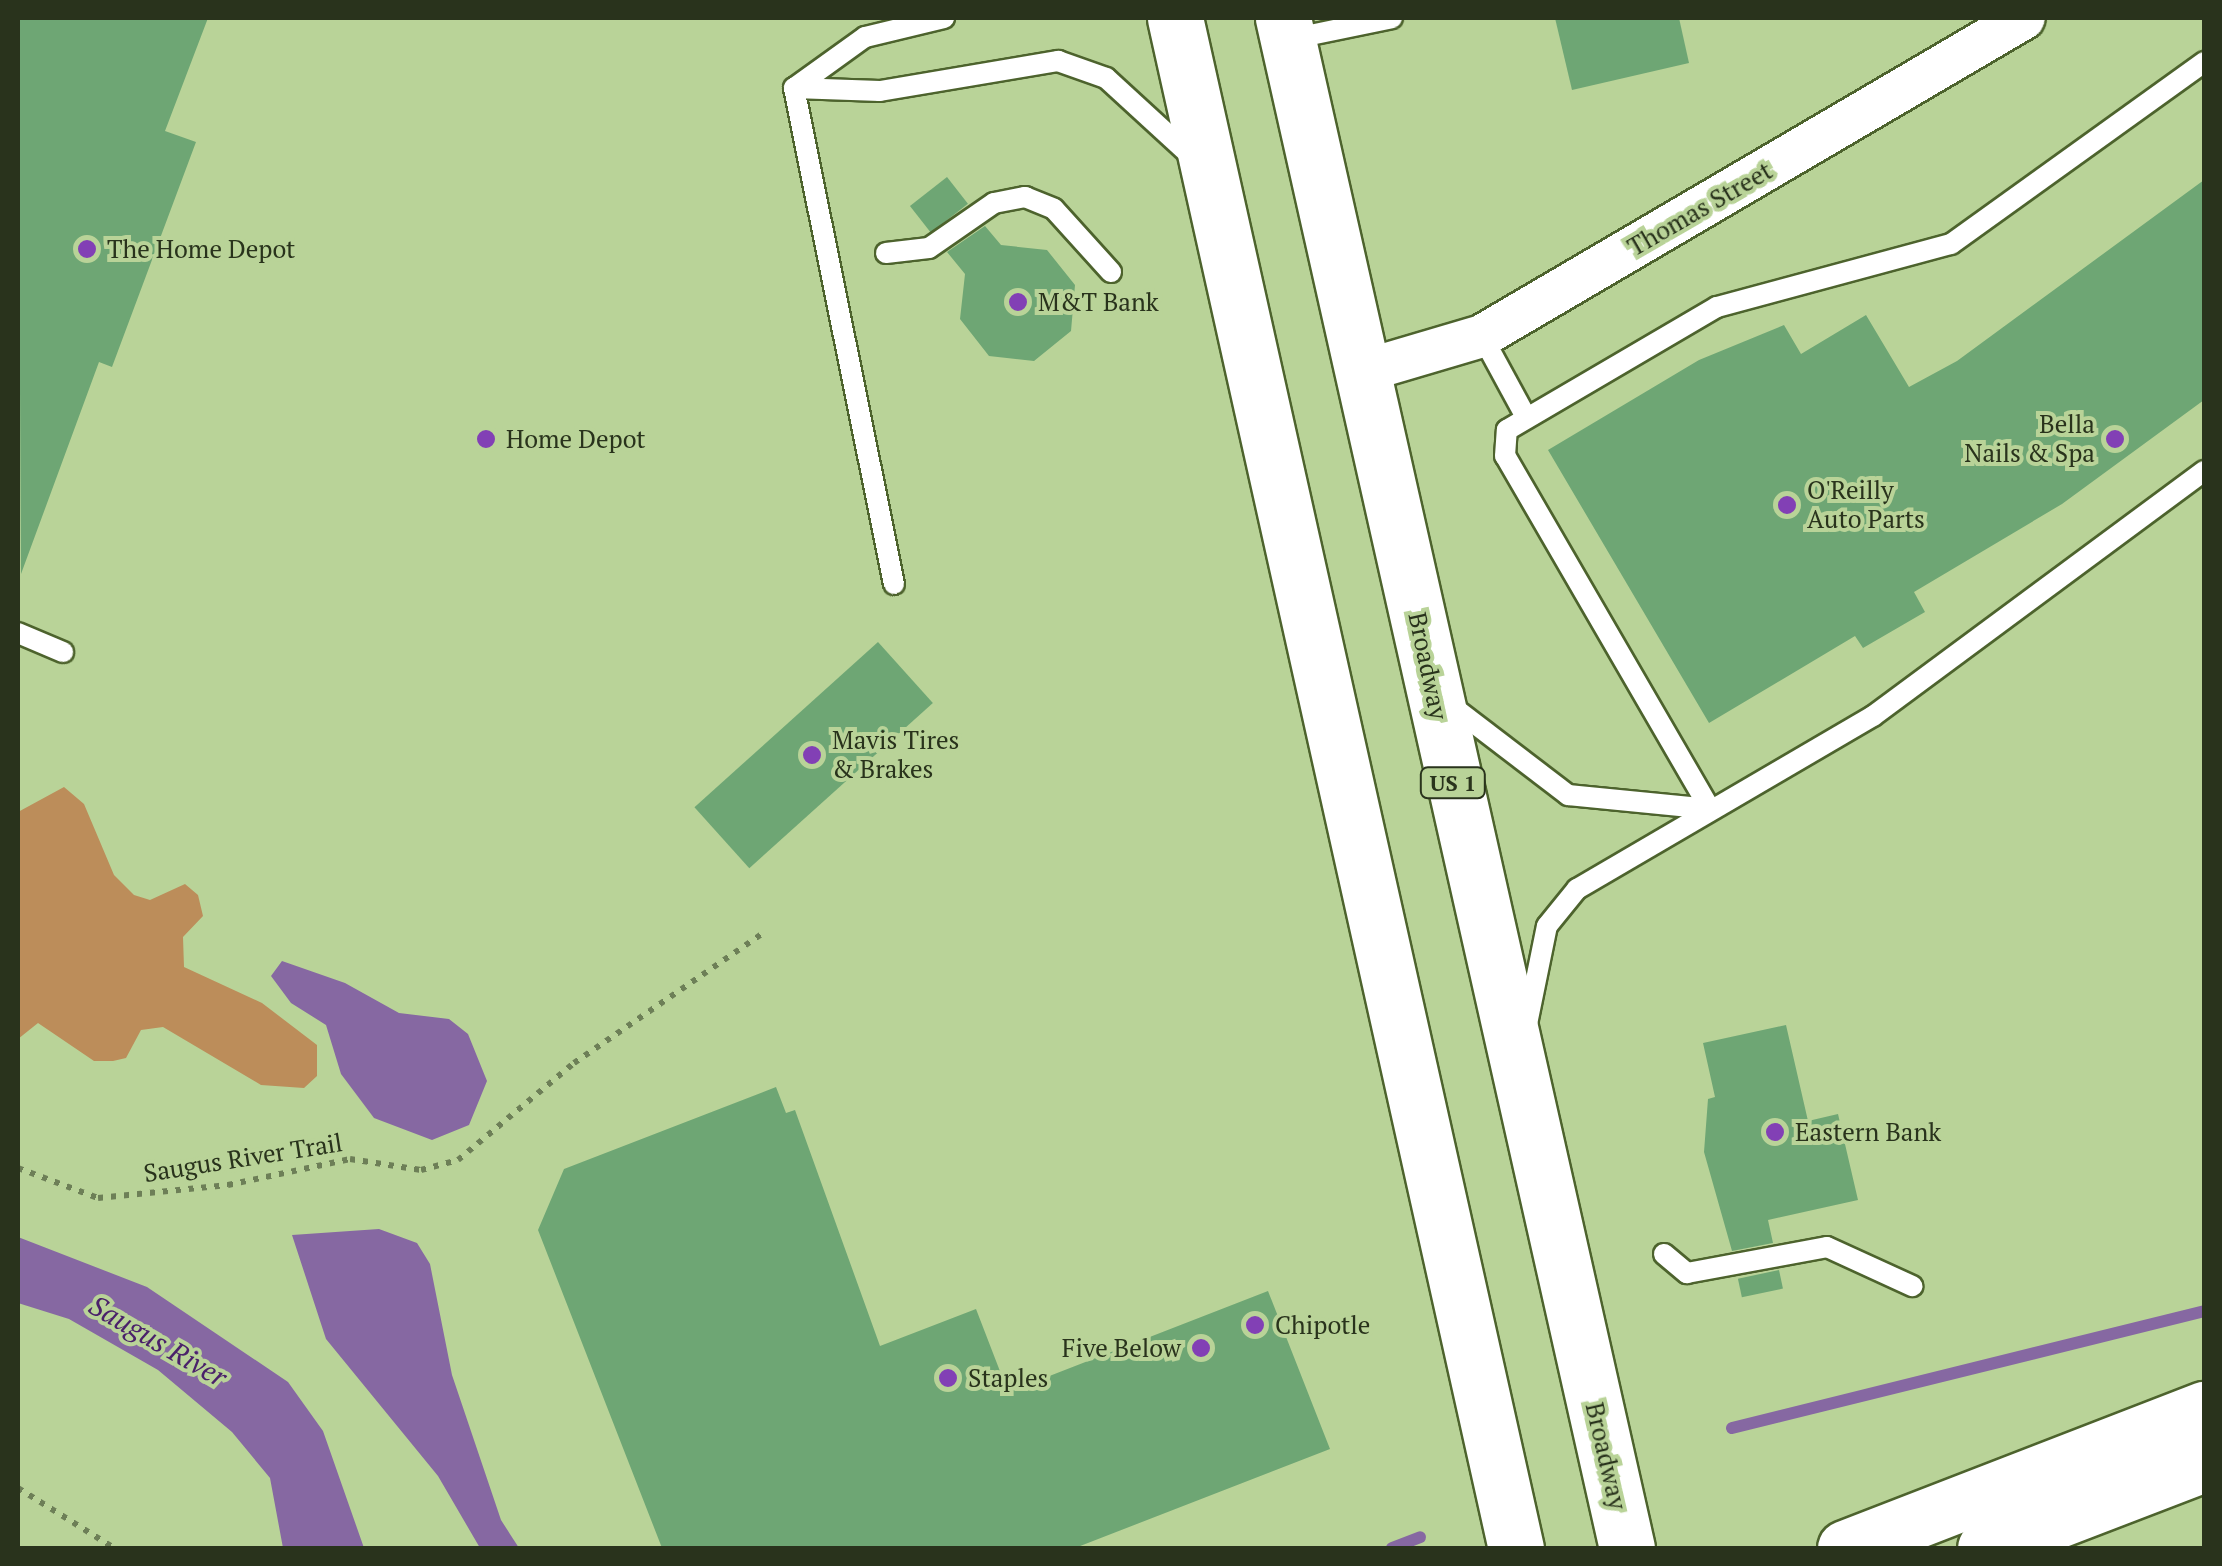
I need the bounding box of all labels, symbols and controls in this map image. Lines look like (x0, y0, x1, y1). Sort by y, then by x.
street label: Thomas Street (1622, 156, 1778, 262)
place label: The Home Depot (107, 234, 295, 264)
marker: The Home Depot (76, 238, 98, 260)
place label: M&T Bank (1038, 287, 1159, 317)
marker: M&T Bank (1007, 291, 1029, 313)
place label: Bella Nails & Spa (1964, 410, 2095, 469)
place label: Home Depot (506, 424, 645, 454)
marker: Home Depot (475, 428, 497, 450)
marker: Bella Nails & Spa (2104, 428, 2126, 450)
place label: O'Reilly Auto Parts (1807, 476, 1925, 535)
marker: O'Reilly Auto Parts (1776, 494, 1798, 516)
street label: Broadway (1402, 610, 1454, 722)
place label: Mavis Tires & Brakes (832, 726, 959, 785)
marker: Mavis Tires & Brakes (801, 744, 823, 766)
road number: US 1 (1418, 766, 1488, 800)
place label: Eastern Bank (1795, 1117, 1941, 1147)
marker: Eastern Bank (1764, 1121, 1786, 1143)
street label: Saugus River Trail (142, 1127, 344, 1189)
water label: Saugus River (83, 1288, 233, 1394)
place label: Chipotle (1275, 1310, 1370, 1340)
marker: Chipotle (1244, 1314, 1266, 1336)
place label: Five Below (1062, 1333, 1181, 1363)
marker: Five Below (1190, 1337, 1212, 1359)
place label: Staples (968, 1363, 1048, 1393)
marker: Staples (937, 1367, 959, 1389)
street label: Broadway (1579, 1400, 1633, 1512)

